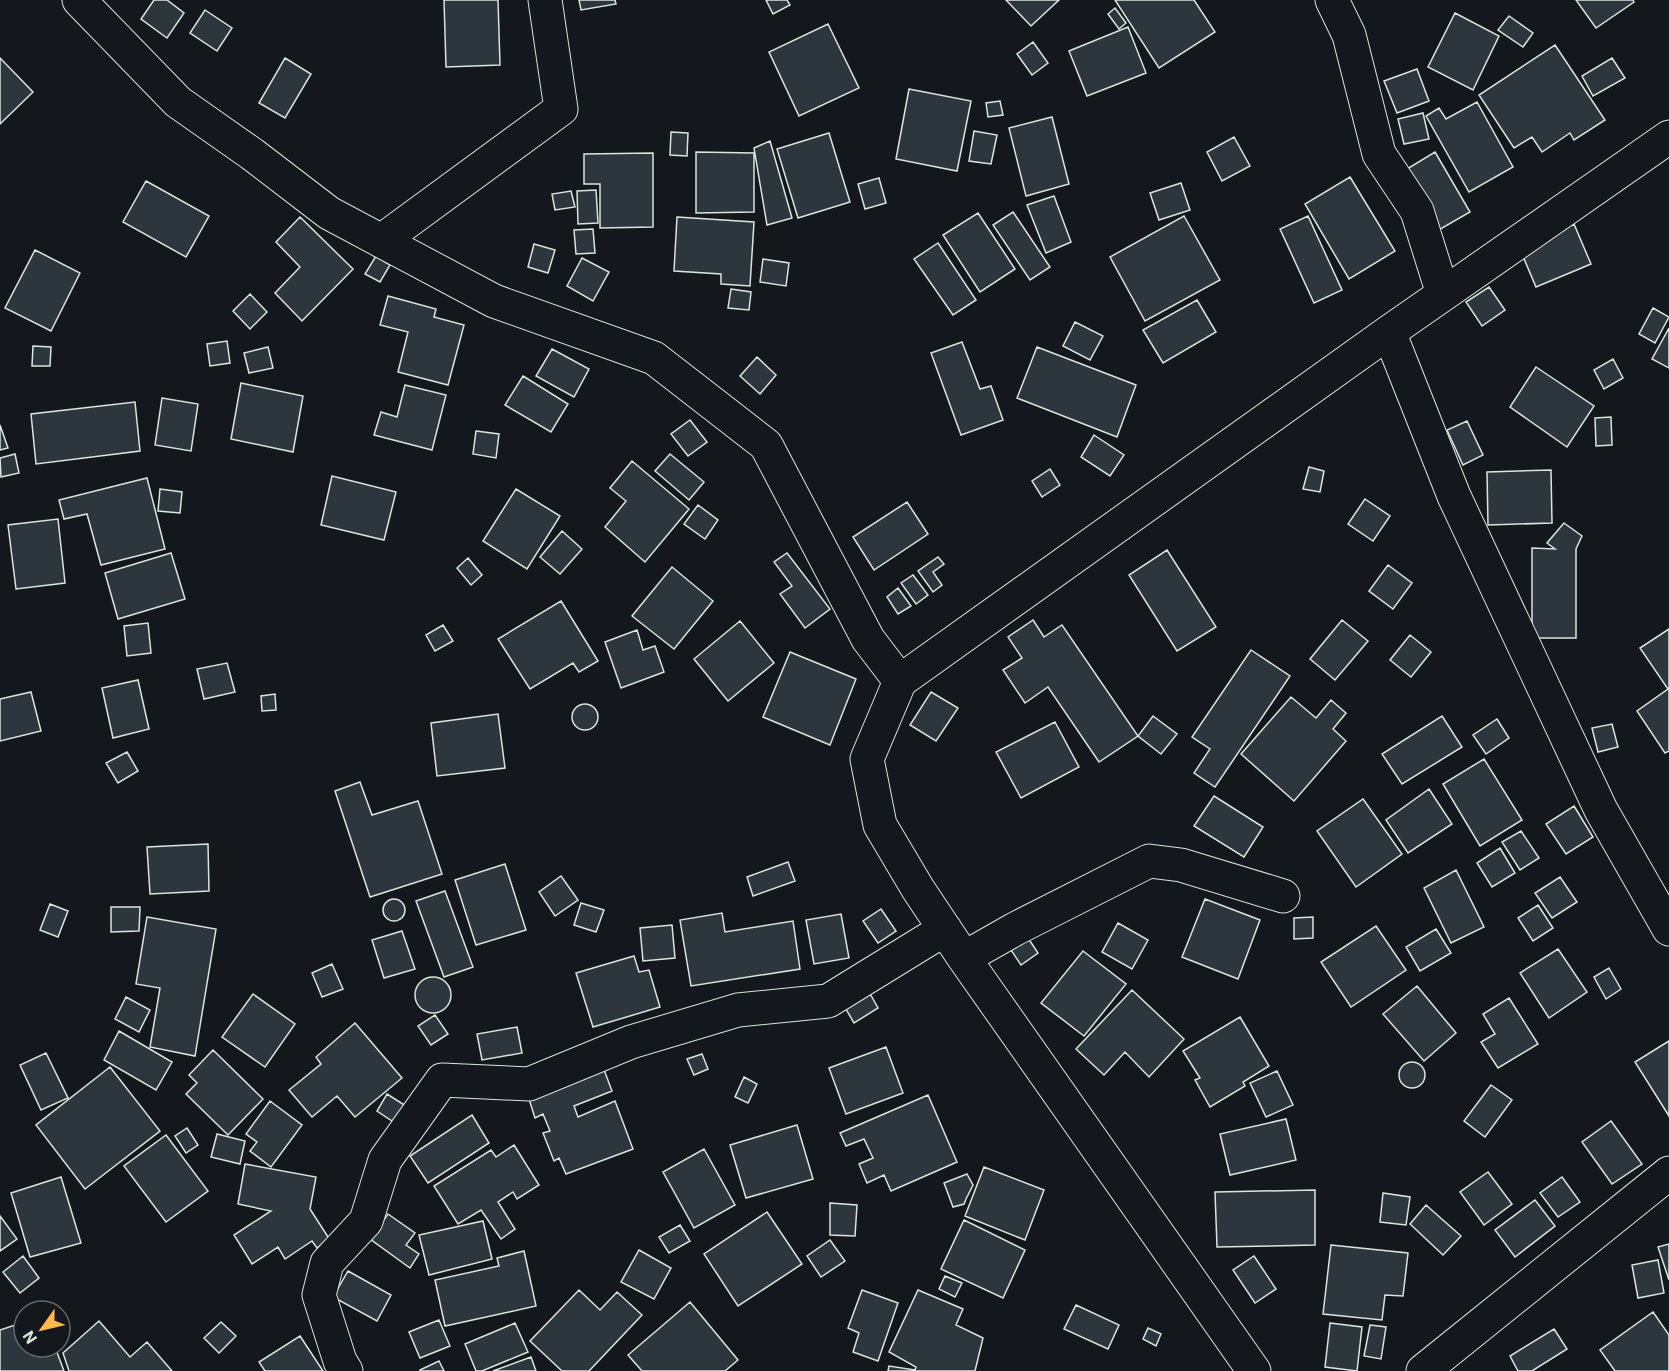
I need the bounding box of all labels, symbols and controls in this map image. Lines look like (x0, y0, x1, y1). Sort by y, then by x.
north arrow (12, 1299, 72, 1359)
text: N (19, 1327, 41, 1347)

